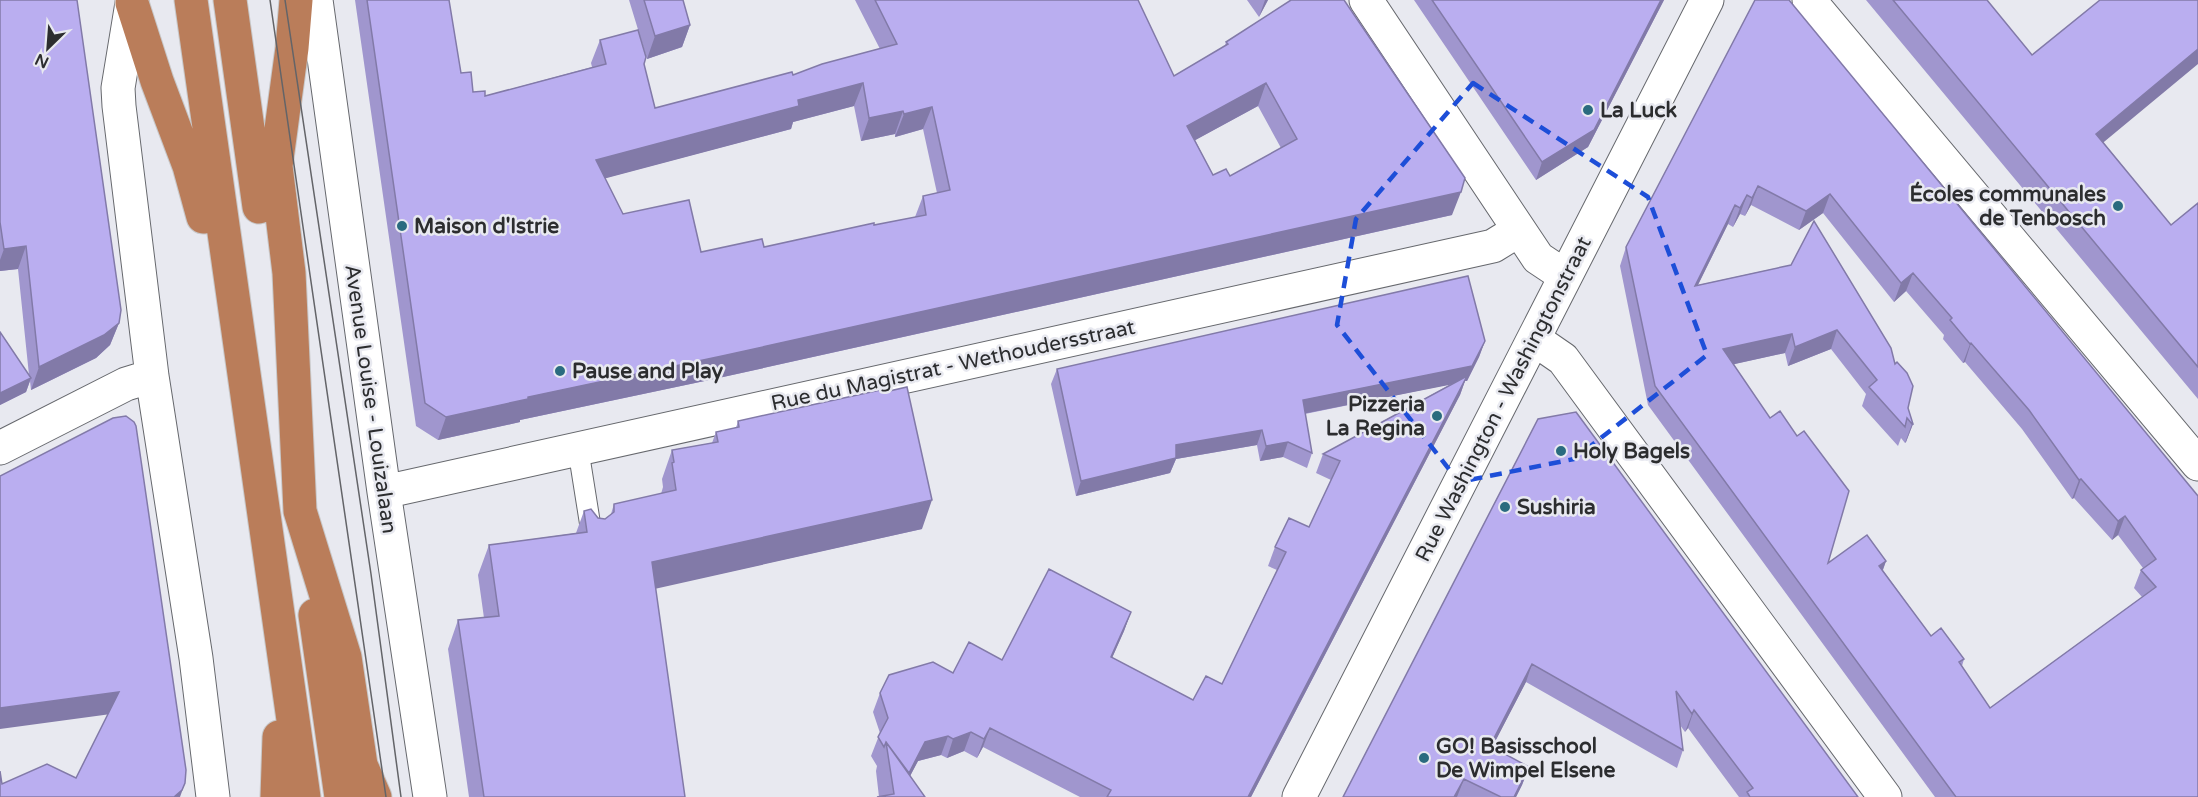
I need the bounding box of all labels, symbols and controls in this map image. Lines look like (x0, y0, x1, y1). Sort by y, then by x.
north arrow (18, 18, 78, 78)
text: N (32, 49, 52, 72)
place label: La Luck (1600, 98, 1677, 123)
marker: La Luck (1581, 103, 1595, 117)
place label: Écoles communales de Tenbosch (1909, 181, 2106, 231)
marker: Écoles communales de Tenbosch (2111, 199, 2125, 213)
place label: Maison d'Istrie (414, 214, 559, 239)
marker: Maison d'Istrie (395, 219, 409, 233)
street label: Rue Washington - Washingtonstraat (1410, 232, 1597, 566)
street label: Avenue Louise - Louizalaan (339, 263, 402, 535)
street label: Rue du Magistrat - Wethoudersstraat (769, 315, 1137, 416)
place label: Pause and Play (572, 359, 724, 384)
marker: Pause and Play (553, 364, 567, 378)
place label: Pizzeria La Regina (1326, 392, 1425, 441)
marker: Pizzeria La Regina (1430, 409, 1444, 423)
place label: Holy Bagels (1573, 439, 1690, 464)
marker: Holy Bagels (1554, 444, 1568, 458)
place label: Sushiria (1517, 495, 1596, 520)
marker: Sushiria (1498, 500, 1512, 514)
place label: GO! Basisschool De Wimpel Elsene (1436, 734, 1615, 783)
marker: GO! Basisschool De Wimpel Elsene (1417, 751, 1431, 765)

